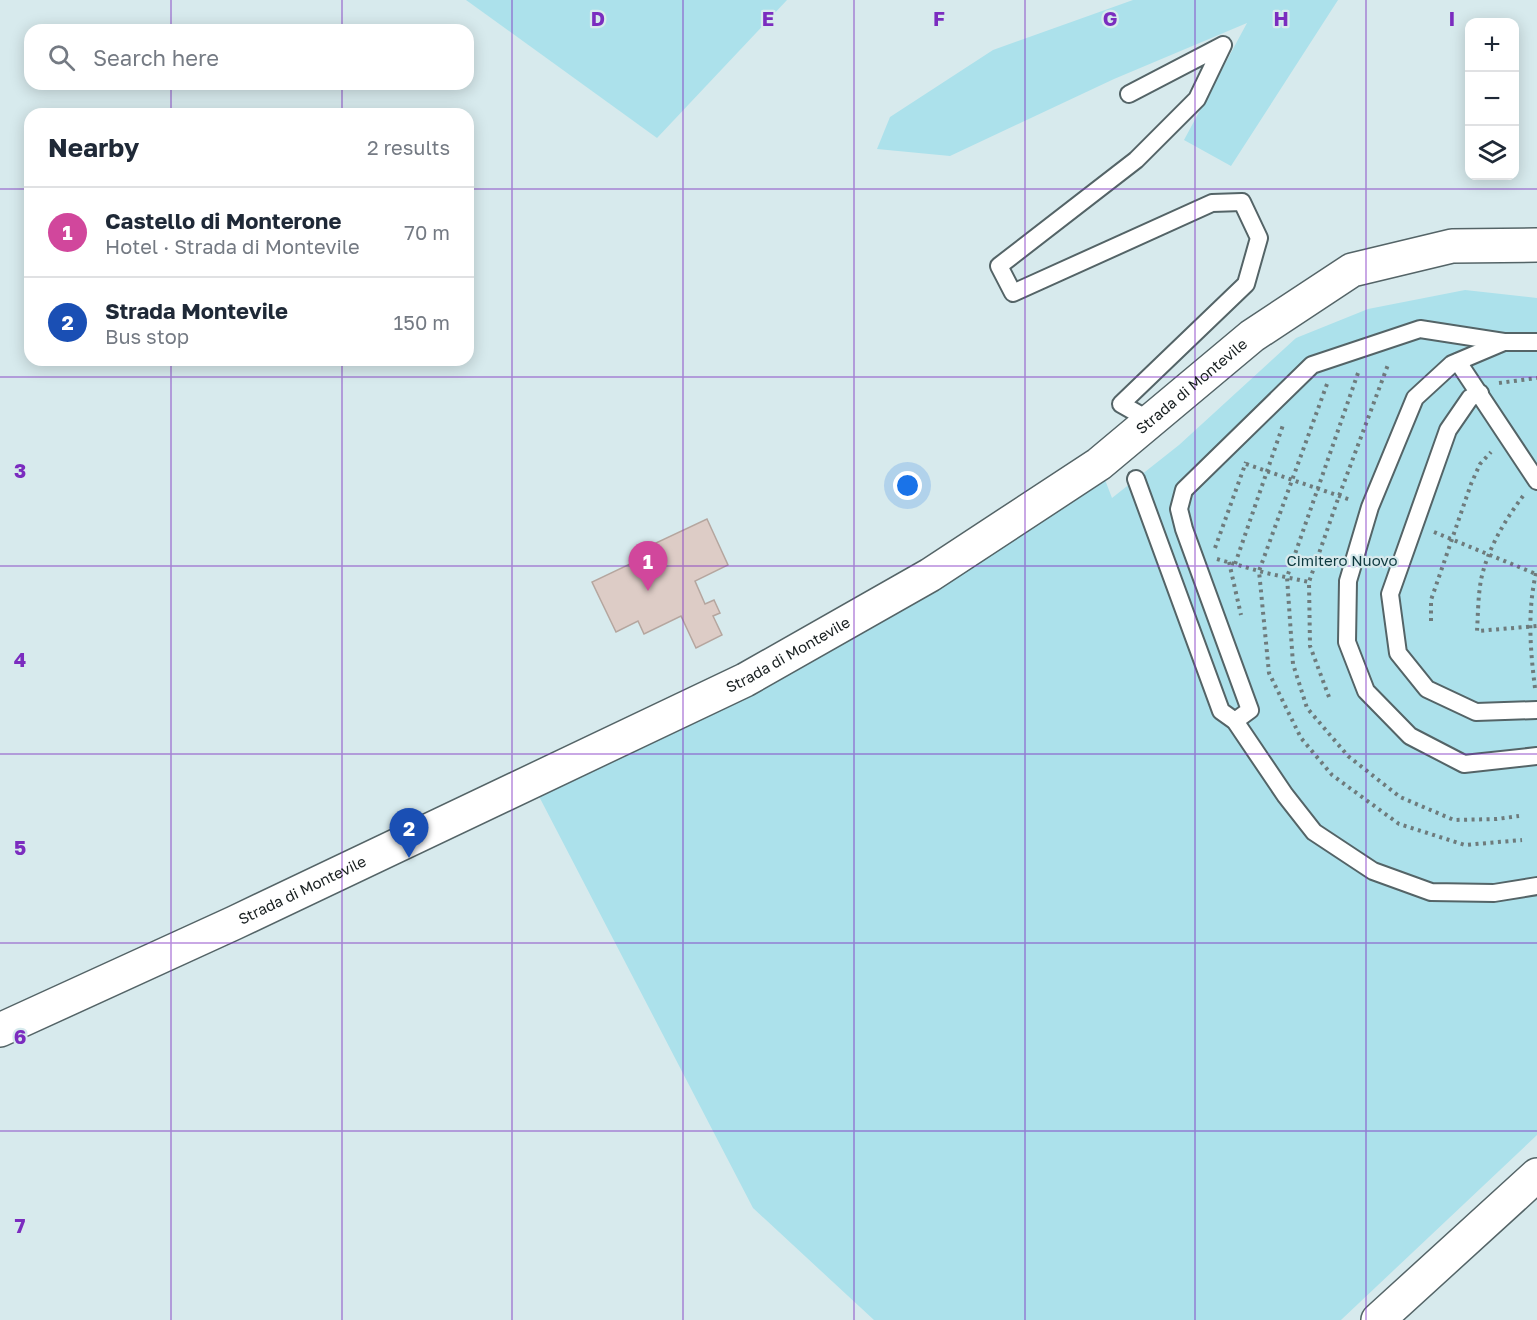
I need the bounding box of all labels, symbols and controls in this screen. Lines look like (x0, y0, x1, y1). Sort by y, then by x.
text: D (591, 6, 605, 30)
text: E (762, 6, 774, 30)
text: F (933, 6, 945, 30)
text: G (1103, 6, 1117, 30)
text: H (1273, 6, 1289, 30)
text: I (1449, 6, 1455, 30)
map controls (1465, 18, 1519, 180)
button: + (1465, 18, 1519, 72)
search box (24, 24, 474, 90)
icon: search (45, 41, 78, 74)
text: Search here (93, 44, 219, 71)
button: − (1465, 72, 1519, 126)
button: layers (1465, 126, 1519, 180)
text: Nearby (48, 132, 139, 163)
text: 2 results (367, 135, 450, 159)
text: Castello di Monterone (105, 207, 341, 234)
text: 1 (62, 220, 73, 244)
text: 70 m (404, 220, 450, 244)
text: Hotel · Strada di Montevile (105, 234, 360, 258)
text: Strada Montevile (105, 297, 288, 324)
text: 2 (61, 310, 74, 334)
text: 150 m (394, 310, 450, 334)
text: Bus stop (105, 324, 189, 348)
street label: Strada di Montevile (1132, 334, 1251, 437)
text: 3 (14, 458, 26, 482)
your location (893, 471, 922, 500)
pin: 1 (628, 542, 668, 591)
park label: Cimitero Nuovo (1287, 551, 1397, 569)
street label: Strada di Montevile (723, 612, 853, 696)
text: 4 (14, 647, 26, 671)
pin: 2 (390, 808, 428, 858)
text: 5 (14, 835, 26, 859)
street label: Strada di Montevile (235, 851, 369, 928)
text: 6 (14, 1024, 26, 1048)
text: 7 (15, 1213, 26, 1237)

